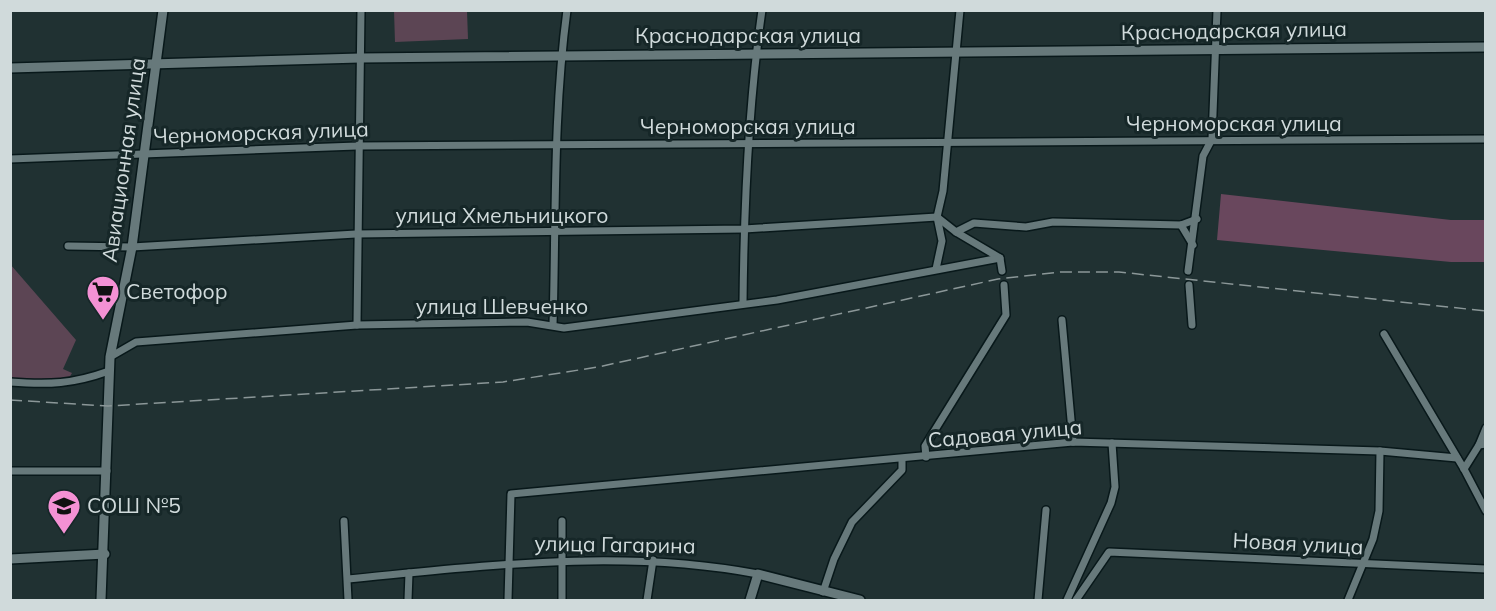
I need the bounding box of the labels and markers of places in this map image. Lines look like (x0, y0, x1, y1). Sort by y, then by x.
supermarket icon: Светофор (85, 274, 121, 321)
place label: Светофор (126, 278, 228, 304)
school or university icon: СОШ №5 (46, 488, 82, 535)
place label: СОШ №5 (87, 492, 181, 518)

